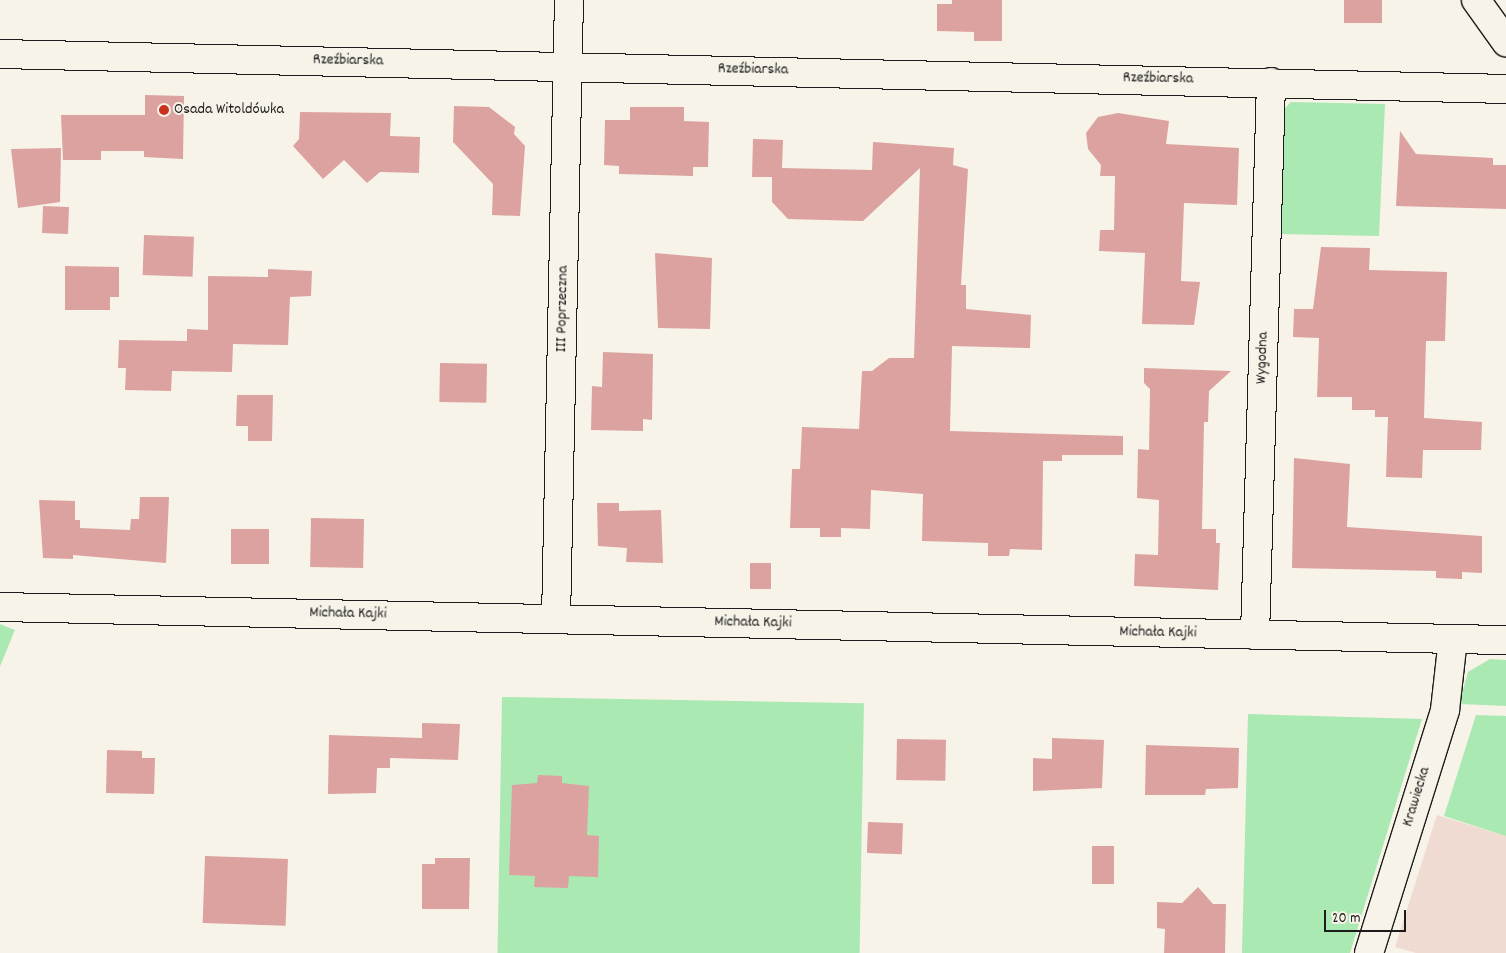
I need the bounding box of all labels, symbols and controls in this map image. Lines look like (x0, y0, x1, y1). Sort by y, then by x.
street label: Rzeźbiarska (313, 51, 383, 71)
street label: Rzeźbiarska (718, 60, 788, 80)
street label: Rzeźbiarska (1123, 69, 1193, 89)
place label: Osada Witoldówka (174, 100, 284, 120)
marker: Osada Witoldówka (158, 104, 170, 116)
street label: III Poprzeczna (553, 265, 573, 353)
street label: Wygodna (1252, 332, 1274, 384)
street label: Michała Kajki (309, 604, 387, 624)
street label: Michała Kajki (714, 613, 792, 633)
street label: Michała Kajki (1119, 623, 1197, 643)
street label: Krawiecka (1399, 765, 1435, 829)
scale bar (1326, 900, 1408, 932)
text: 20 m (1332, 908, 1360, 930)

